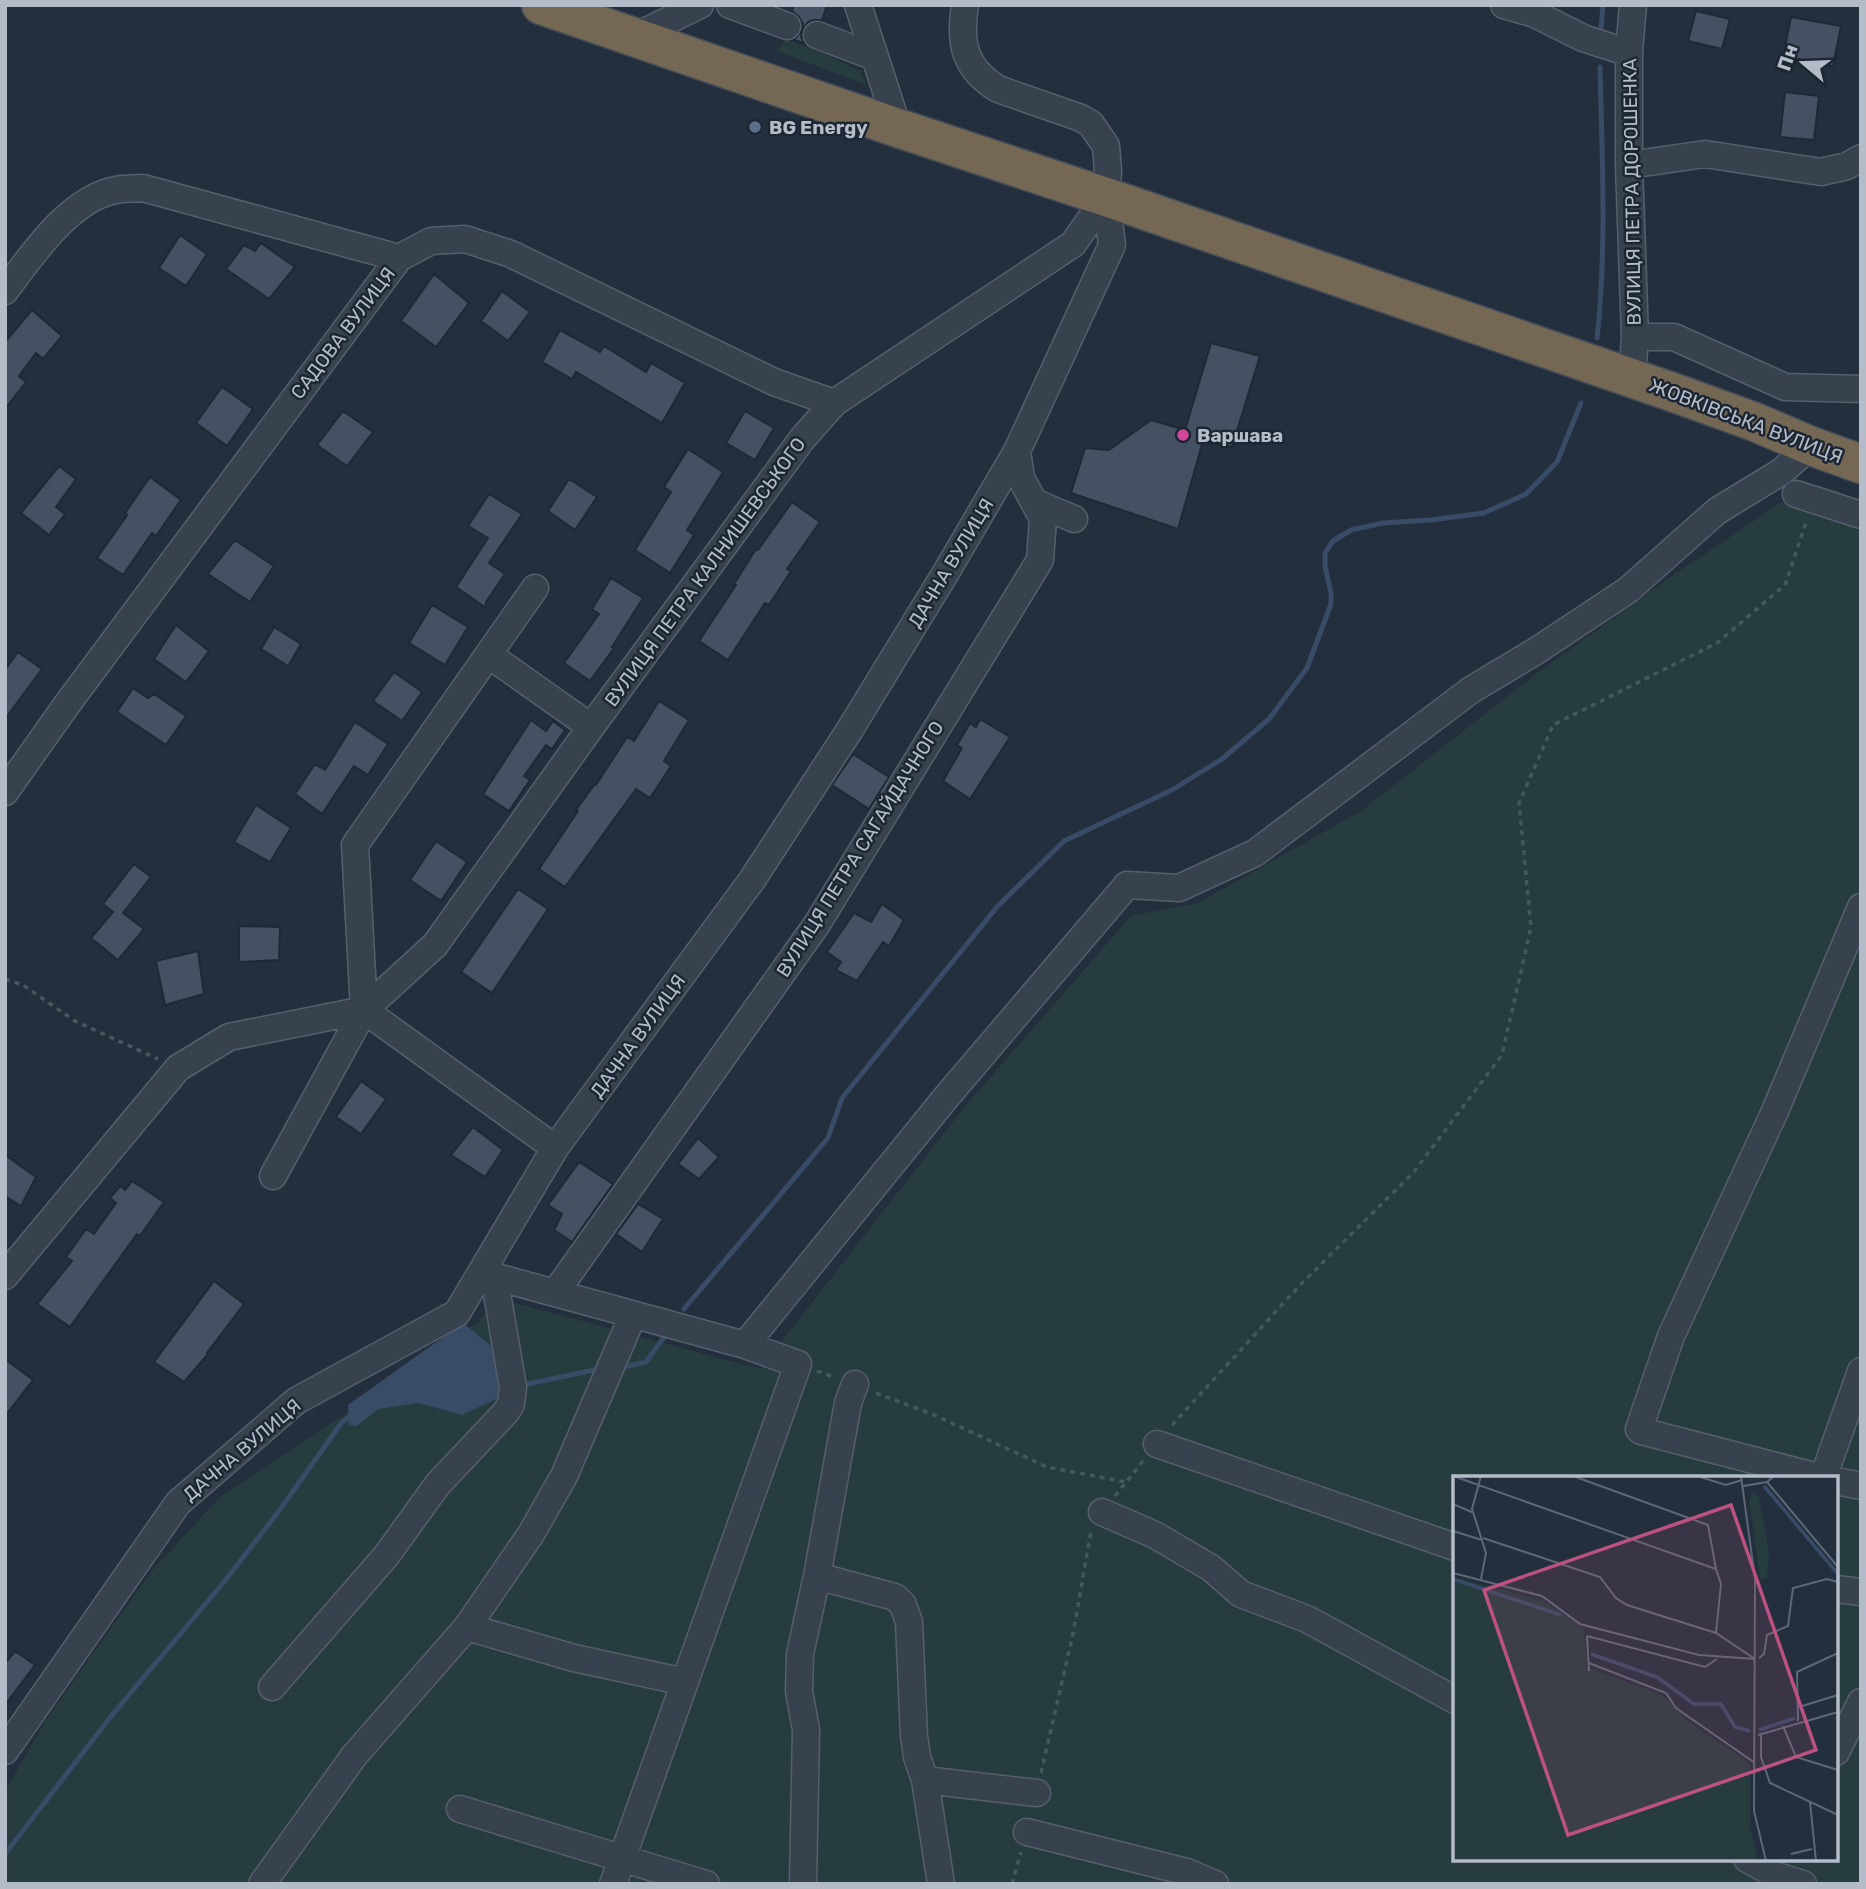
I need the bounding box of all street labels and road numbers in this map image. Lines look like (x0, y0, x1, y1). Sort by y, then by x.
street label: ВУЛИЦЯ ПЕТРА ДОРОШЕНКА (1618, 58, 1646, 326)
street label: САДОВА ВУЛИЦЯ (286, 263, 400, 403)
street label: ЖОВКІВСЬКА ВУЛИЦЯ (1646, 373, 1846, 469)
street label: ВУЛИЦЯ ПЕТРА КАЛНИШЕВСЬКОГО (600, 433, 810, 711)
street label: ДАЧНА ВУЛИЦЯ (903, 494, 999, 632)
street label: ВУЛИЦЯ ПЕТРА САГАЙДАЧНОГО (771, 717, 949, 981)
street label: ДАЧНА ВУЛИЦЯ (586, 970, 690, 1102)
street label: ДАЧНА ВУЛИЦЯ (178, 1394, 306, 1506)

